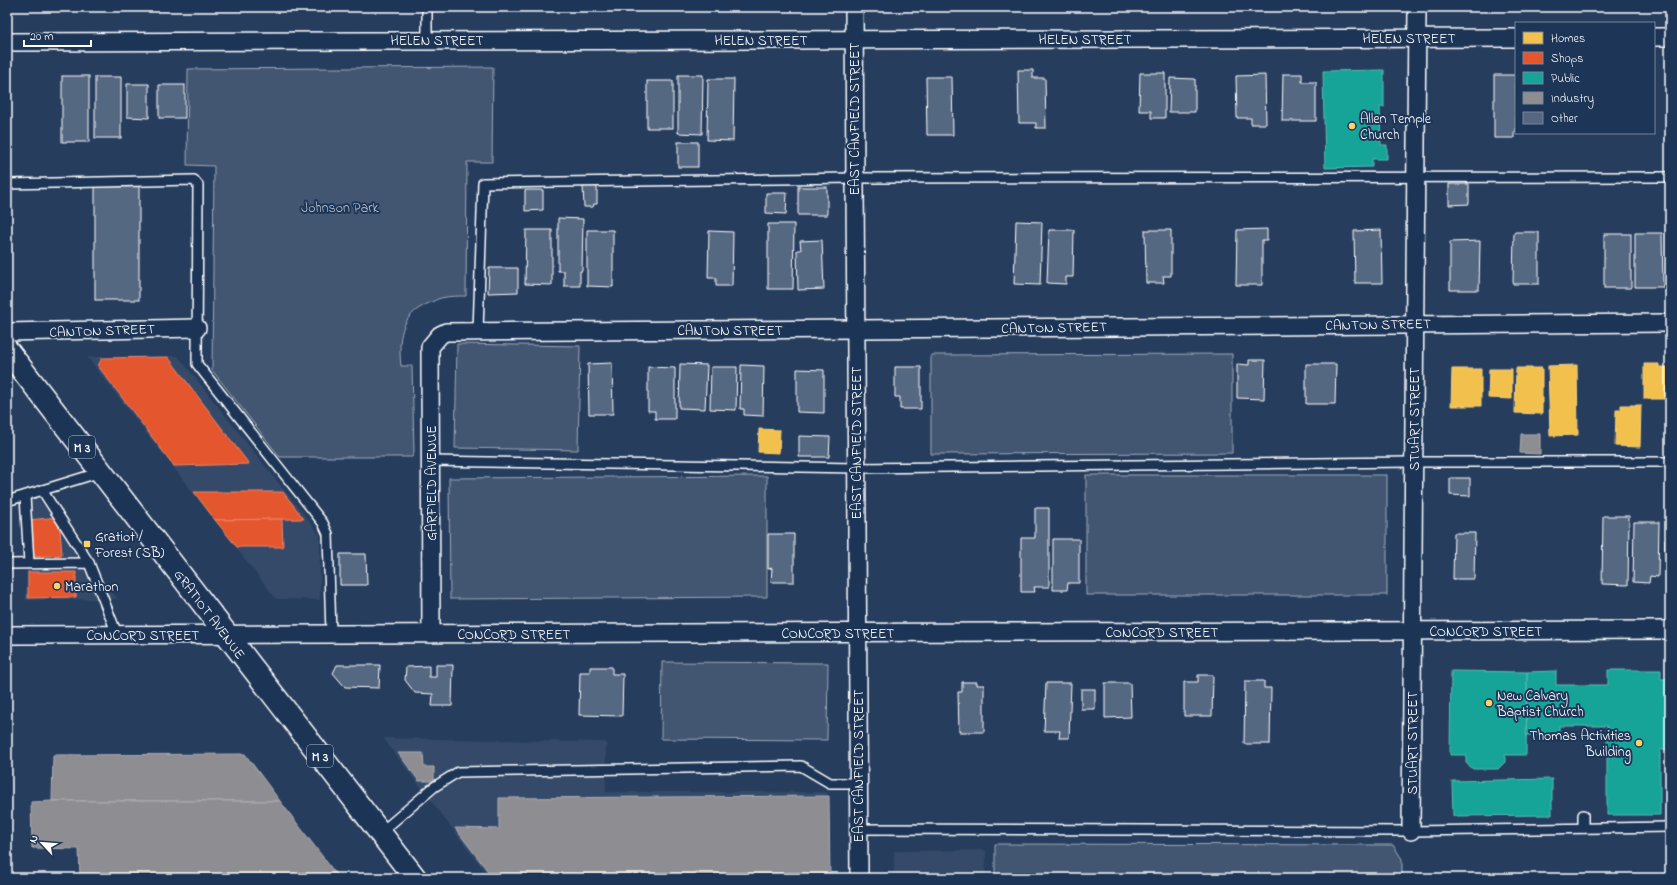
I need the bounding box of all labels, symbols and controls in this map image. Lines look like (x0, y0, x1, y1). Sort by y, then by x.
scale bar (24, 22, 91, 48)
legend (1515, 22, 1655, 134)
text: 20 m (30, 28, 53, 46)
street label: HELEN STREET (1363, 29, 1455, 50)
street label: HELEN STREET (1039, 30, 1131, 51)
text: Homes (1551, 30, 1585, 48)
street label: HELEN STREET (391, 31, 483, 52)
street label: HELEN STREET (715, 31, 807, 52)
street label: EAST CANFIELD STREET (845, 43, 866, 195)
text: Shops (1551, 50, 1583, 68)
text: Public (1551, 70, 1580, 88)
text: Industry (1551, 90, 1594, 109)
place label: Allen Temple Church (1360, 109, 1432, 146)
text: Other (1551, 110, 1578, 128)
marker: Allen Temple Church (1347, 121, 1357, 131)
park label: Johnson Park (301, 198, 380, 219)
street label: CANTON STREET (1325, 314, 1431, 337)
street label: CANTON STREET (1001, 317, 1107, 340)
street label: CANTON STREET (49, 319, 155, 344)
street label: CANTON STREET (677, 321, 783, 342)
street label: EAST CANFIELD STREET (847, 367, 868, 519)
street label: STUART STREET (1405, 367, 1426, 471)
street label: GARFIELD AVENUE (422, 425, 443, 541)
road number: M 3 (69, 436, 95, 458)
place label: Gratiot / Forest (SB) (94, 527, 164, 564)
marker: Gratiot / Forest (SB) (82, 539, 92, 549)
street label: GRATIOT AVENUE (168, 566, 250, 664)
place label: Marathon (65, 577, 119, 598)
marker: Marathon (52, 581, 62, 591)
street label: CONCORD STREET (1430, 622, 1542, 643)
street label: CONCORD STREET (1106, 623, 1218, 644)
street label: CONCORD STREET (782, 624, 894, 645)
street label: CONCORD STREET (458, 625, 570, 646)
street label: CONCORD STREET (87, 626, 199, 647)
place label: New Calvary Baptist Church (1496, 686, 1584, 723)
street label: EAST CANFIELD STREET (849, 690, 870, 842)
street label: STUART STREET (1403, 691, 1424, 795)
marker: New Calvary Baptist Church (1484, 698, 1494, 708)
place label: Thomas Activities Building (1529, 726, 1631, 764)
marker: Thomas Activities Building (1634, 738, 1644, 748)
road number: M 3 (307, 745, 333, 767)
north arrow (22, 823, 62, 863)
text: N (25, 832, 43, 846)

